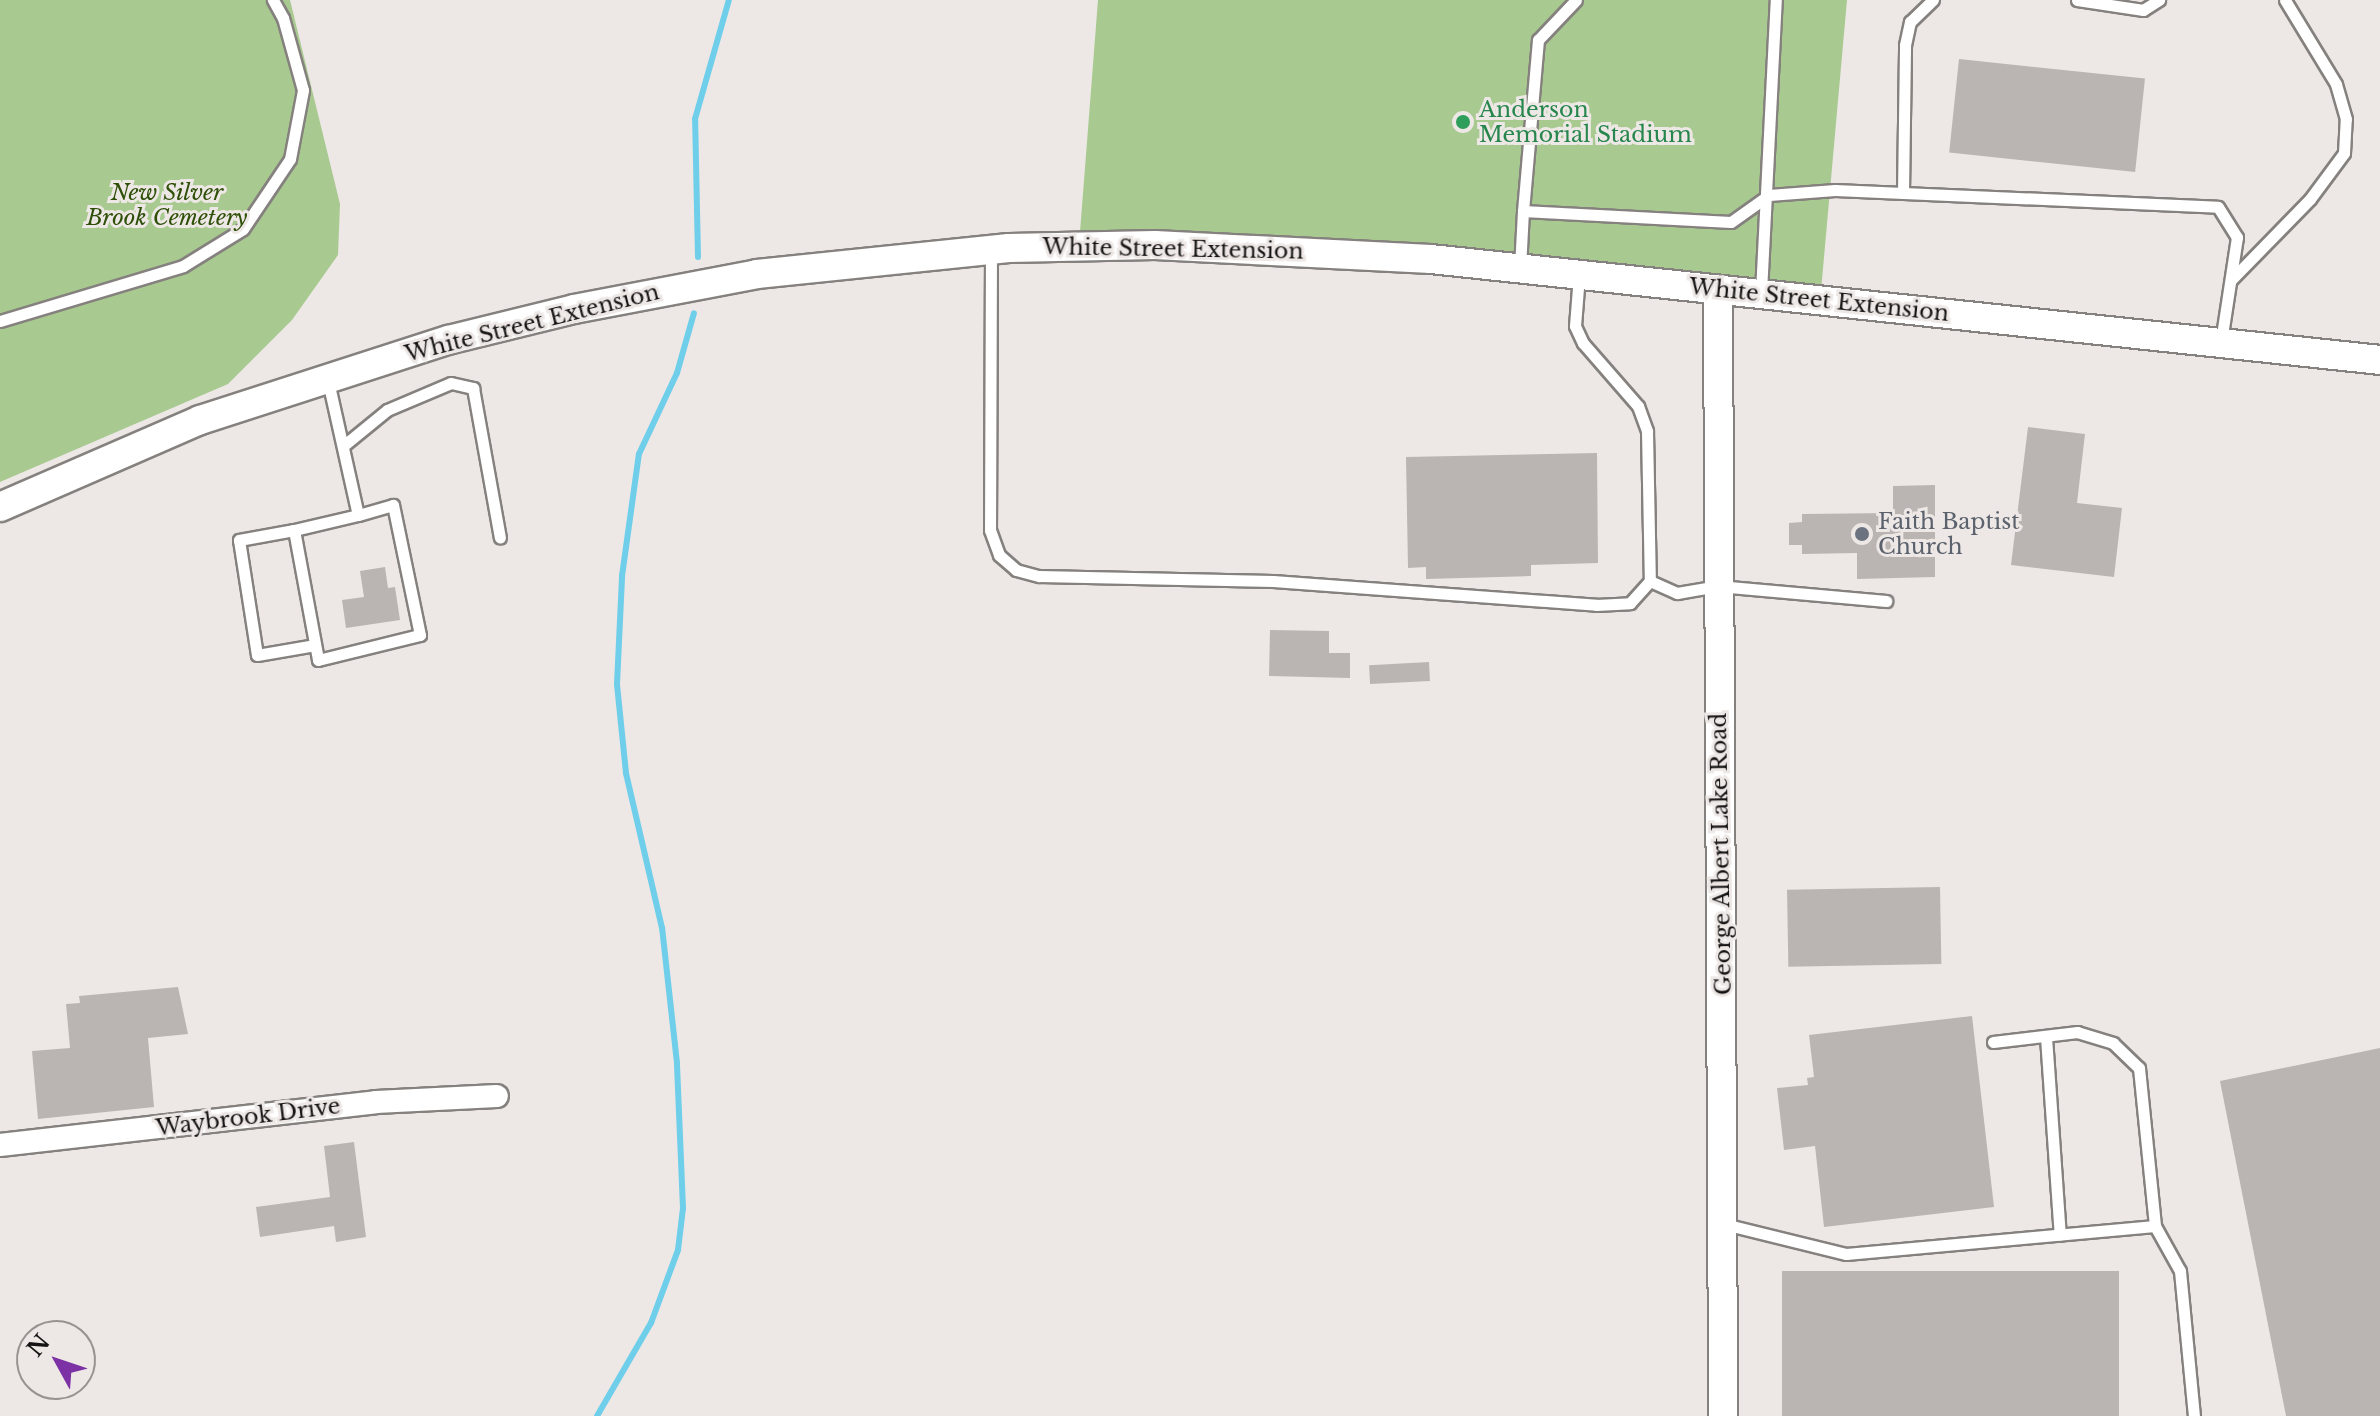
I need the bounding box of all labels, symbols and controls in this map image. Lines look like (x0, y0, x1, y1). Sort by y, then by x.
place label: Anderson Memorial Stadium (1479, 96, 1692, 148)
marker: Anderson Memorial Stadium (1454, 113, 1472, 131)
park label: New Silver Brook Cemetery (87, 179, 247, 230)
street label: White Street Extension (1042, 234, 1304, 264)
street label: White Street Extension (1688, 273, 1950, 327)
street label: White Street Extension (402, 279, 662, 367)
place label: Faith Baptist Church (1878, 508, 2020, 560)
marker: Faith Baptist Church (1853, 525, 1871, 543)
street label: George Albert Lake Road (1705, 712, 1737, 996)
street label: Waybrook Drive (154, 1093, 342, 1141)
north arrow (16, 1320, 96, 1400)
text: N (22, 1329, 56, 1362)

